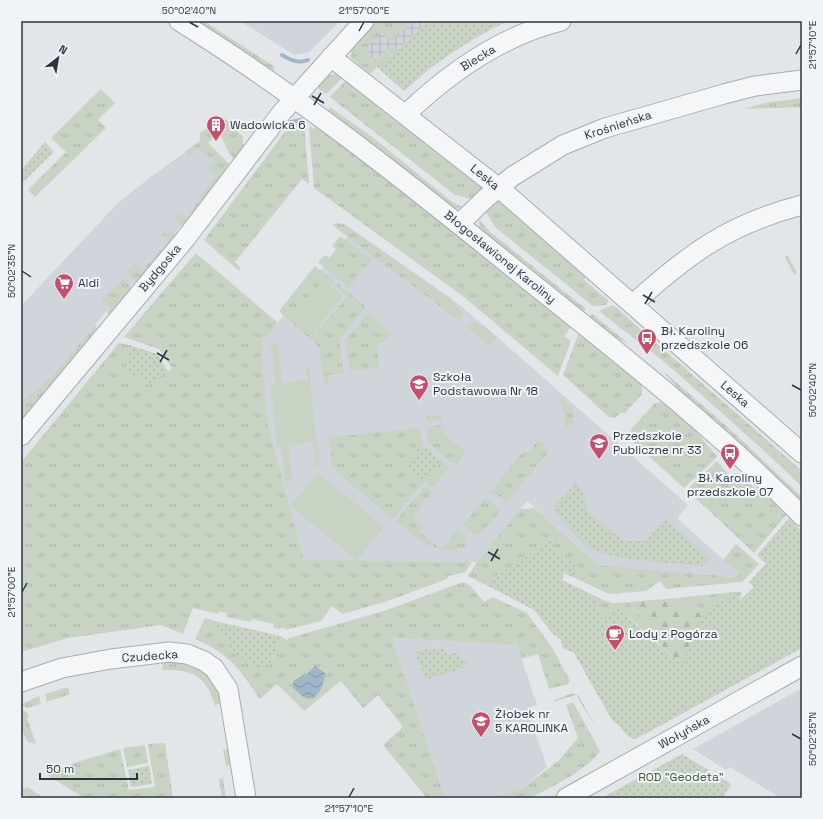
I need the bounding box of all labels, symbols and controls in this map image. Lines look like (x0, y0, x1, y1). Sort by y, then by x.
text: 50°02'40"N (162, 4, 216, 17)
text: 21°57'00"E (339, 4, 390, 17)
text: 21°57'10"E (806, 20, 819, 69)
north arrow (38, 38, 78, 78)
street label: Biecka (457, 41, 499, 75)
text: N (56, 42, 70, 57)
street label: Krośnieńska (582, 107, 654, 143)
building icon: Wadowicka 6 (205, 114, 227, 142)
place label: Wadowicka 6 (230, 117, 306, 133)
street label: Leska (467, 160, 503, 194)
street label: Błogosławionej Karoliny (441, 207, 559, 307)
street label: Bydgoska (135, 241, 185, 295)
text: 50°02'35"N (5, 244, 18, 298)
supermarket icon: Aldi (53, 272, 75, 300)
place label: Aldi (78, 275, 99, 291)
place label: Bł. Karoliny przedszkole 06 (661, 323, 748, 353)
bus stop icon: Bł. Karoliny przedszkole 06 (636, 327, 658, 355)
text: 50°02'40"N (806, 363, 819, 417)
place label: Szkoła Podstawowa Nr 18 (433, 369, 538, 399)
school or university icon: Szkoła Podstawowa Nr 18 (408, 373, 430, 401)
street label: Leska (717, 377, 753, 411)
place label: Przedszkole Publiczne nr 33 (613, 428, 701, 458)
school or university icon: Przedszkole Publiczne nr 33 (588, 432, 610, 460)
bus stop icon: Bł. Karoliny przedszkole 07 (719, 442, 741, 470)
place label: Bł. Karoliny przedszkole 07 (687, 470, 774, 500)
text: 21°57'00"E (5, 566, 18, 617)
cafe icon: Lody z Pogórza (604, 623, 626, 651)
place label: Lody z Pogórza (629, 626, 718, 642)
street label: Czudecka (121, 646, 179, 666)
place label: Żłobek nr 5 KAROLINKA (495, 706, 569, 736)
school or university icon: Żłobek nr 5 KAROLINKA (470, 710, 492, 738)
street label: Wołyńska (655, 711, 713, 753)
text: 50°02'35"N (806, 712, 819, 766)
scale bar (40, 755, 137, 781)
text: 50 m (46, 761, 74, 777)
park label: ROD "Geodeta" (638, 769, 724, 785)
text: 21°57'10"E (325, 802, 374, 815)

